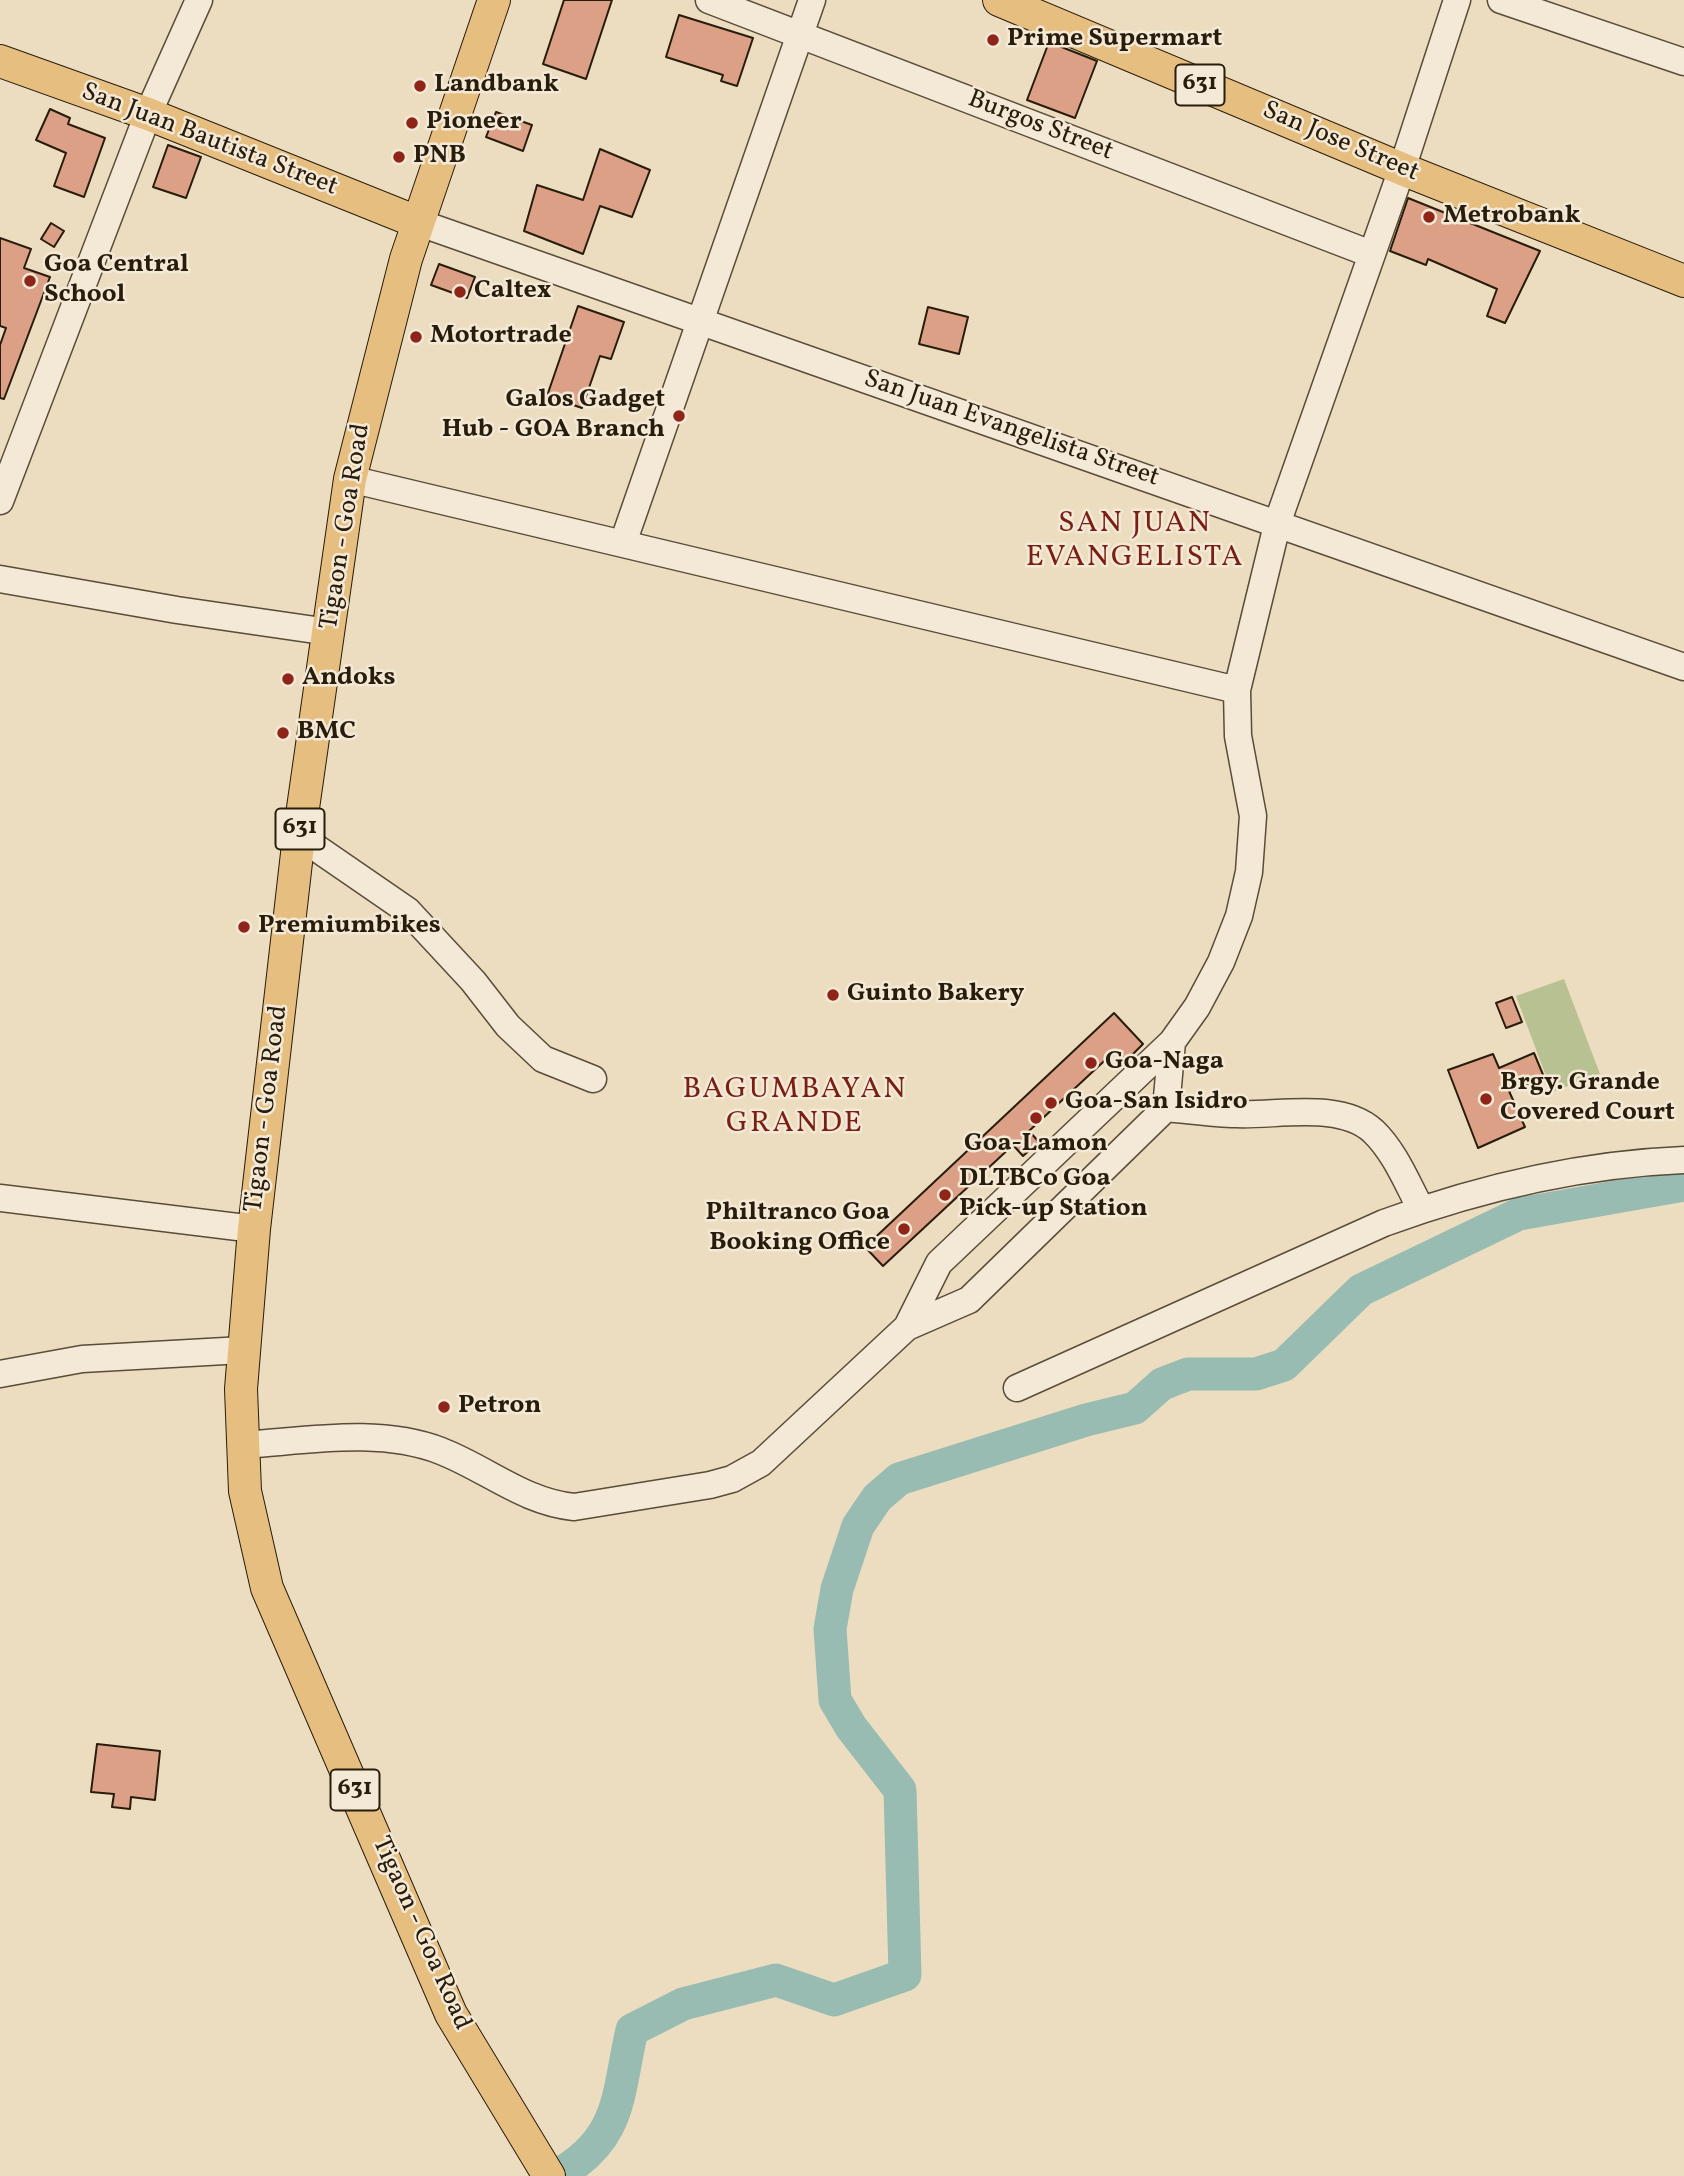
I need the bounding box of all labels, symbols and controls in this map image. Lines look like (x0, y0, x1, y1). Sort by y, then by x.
place label: Prime Supermart (1007, 24, 1222, 56)
marker: Prime Supermart (985, 32, 1001, 48)
road number: 631 (1176, 64, 1224, 106)
place label: Landbank (434, 70, 559, 102)
street label: San Juan Bautista Street (76, 78, 342, 204)
marker: Landbank (412, 78, 428, 94)
street label: Burgos Street (963, 85, 1117, 169)
street label: San Jose Street (1257, 96, 1423, 190)
place label: Pioneer (426, 107, 522, 139)
marker: Pioneer (404, 115, 420, 131)
place label: PNB (413, 141, 466, 173)
marker: PNB (391, 149, 407, 165)
place label: Metrobank (1443, 201, 1581, 233)
marker: Metrobank (1421, 209, 1437, 225)
place label: Goa Central School (44, 250, 189, 312)
marker: Goa Central School (22, 273, 38, 289)
place label: Caltex (474, 276, 551, 308)
marker: Caltex (452, 284, 468, 300)
place label: Motortrade (430, 321, 572, 353)
marker: Motortrade (408, 329, 424, 345)
street label: San Juan Evangelista Street (859, 365, 1163, 495)
place label: Galos Gadget Hub - GOA Branch (442, 385, 665, 446)
marker: Galos Gadget Hub - GOA Branch (671, 408, 687, 424)
street label: Tigaon - Goa Road (315, 422, 379, 632)
district label: SAN JUAN EVANGELISTA (1027, 507, 1243, 578)
place label: Andoks (302, 663, 395, 695)
marker: Andoks (280, 671, 296, 687)
place label: BMC (297, 717, 356, 749)
marker: BMC (275, 725, 291, 741)
road number: 631 (276, 808, 324, 850)
place label: Premiumbikes (258, 911, 441, 943)
marker: Premiumbikes (236, 919, 252, 935)
place label: Guinto Bakery (847, 979, 1024, 1011)
marker: Guinto Bakery (825, 987, 841, 1003)
street label: Tigaon - Goa Road (240, 1004, 296, 1214)
place label: Goa-Naga (1105, 1047, 1224, 1079)
marker: Goa-Naga (1083, 1055, 1099, 1071)
place label: Brgy. Grande Covered Court (1500, 1068, 1675, 1130)
district label: BAGUMBAYAN GRANDE (684, 1073, 906, 1144)
place label: Goa-San Isidro (1065, 1087, 1248, 1119)
marker: Brgy. Grande Covered Court (1478, 1091, 1494, 1107)
marker: Goa-San Isidro (1043, 1095, 1059, 1111)
marker: Goa-Lamon (1028, 1110, 1044, 1126)
place label: Goa-Lamon (964, 1129, 1108, 1161)
place label: DLTBCo Goa Pick-up Station (959, 1164, 1148, 1226)
marker: DLTBCo Goa Pick-up Station (937, 1187, 953, 1203)
place label: Philtranco Goa Booking Office (706, 1198, 890, 1260)
marker: Philtranco Goa Booking Office (896, 1221, 912, 1237)
place label: Petron (458, 1391, 541, 1423)
marker: Petron (436, 1399, 452, 1415)
road number: 631 (330, 1770, 380, 1811)
street label: Tigaon - Goa Road (363, 1833, 477, 2035)

